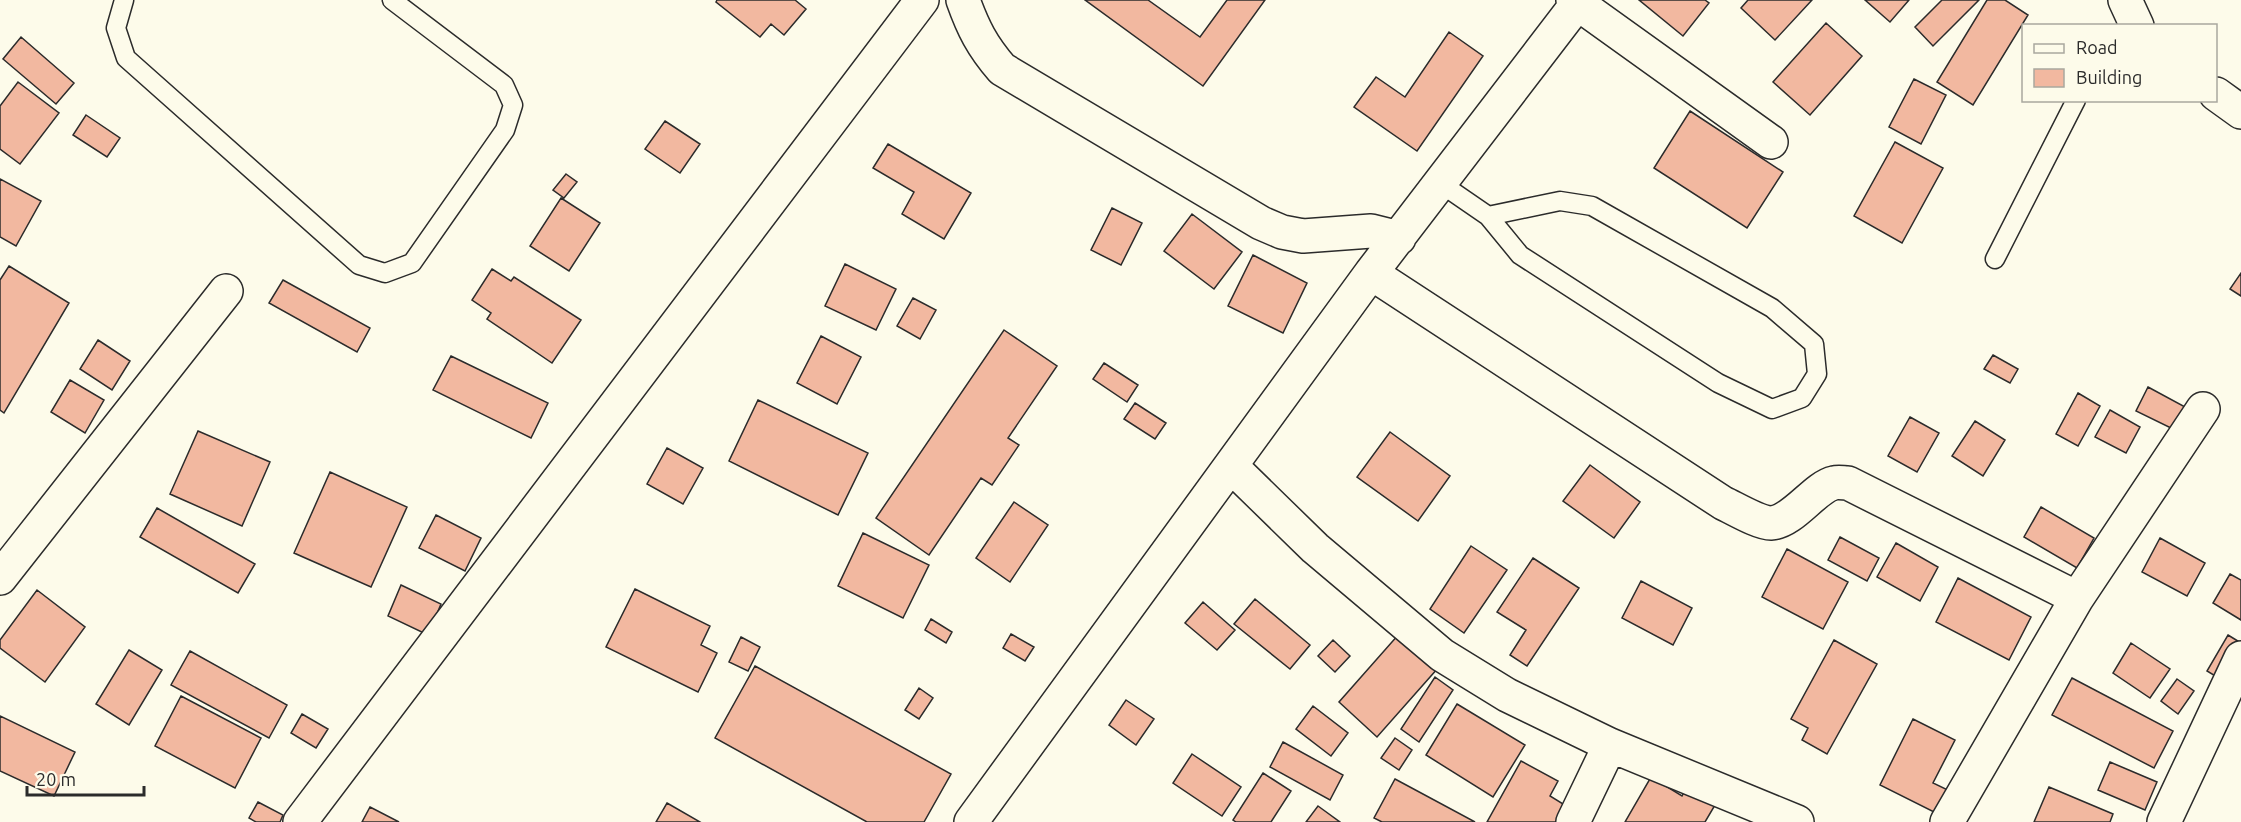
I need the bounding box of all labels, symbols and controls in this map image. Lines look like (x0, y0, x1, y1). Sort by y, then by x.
legend (2022, 24, 2217, 102)
text: Road (2076, 37, 2118, 57)
text: Building (2076, 67, 2142, 87)
scale bar (27, 759, 144, 797)
text: 20 m (36, 769, 76, 789)

